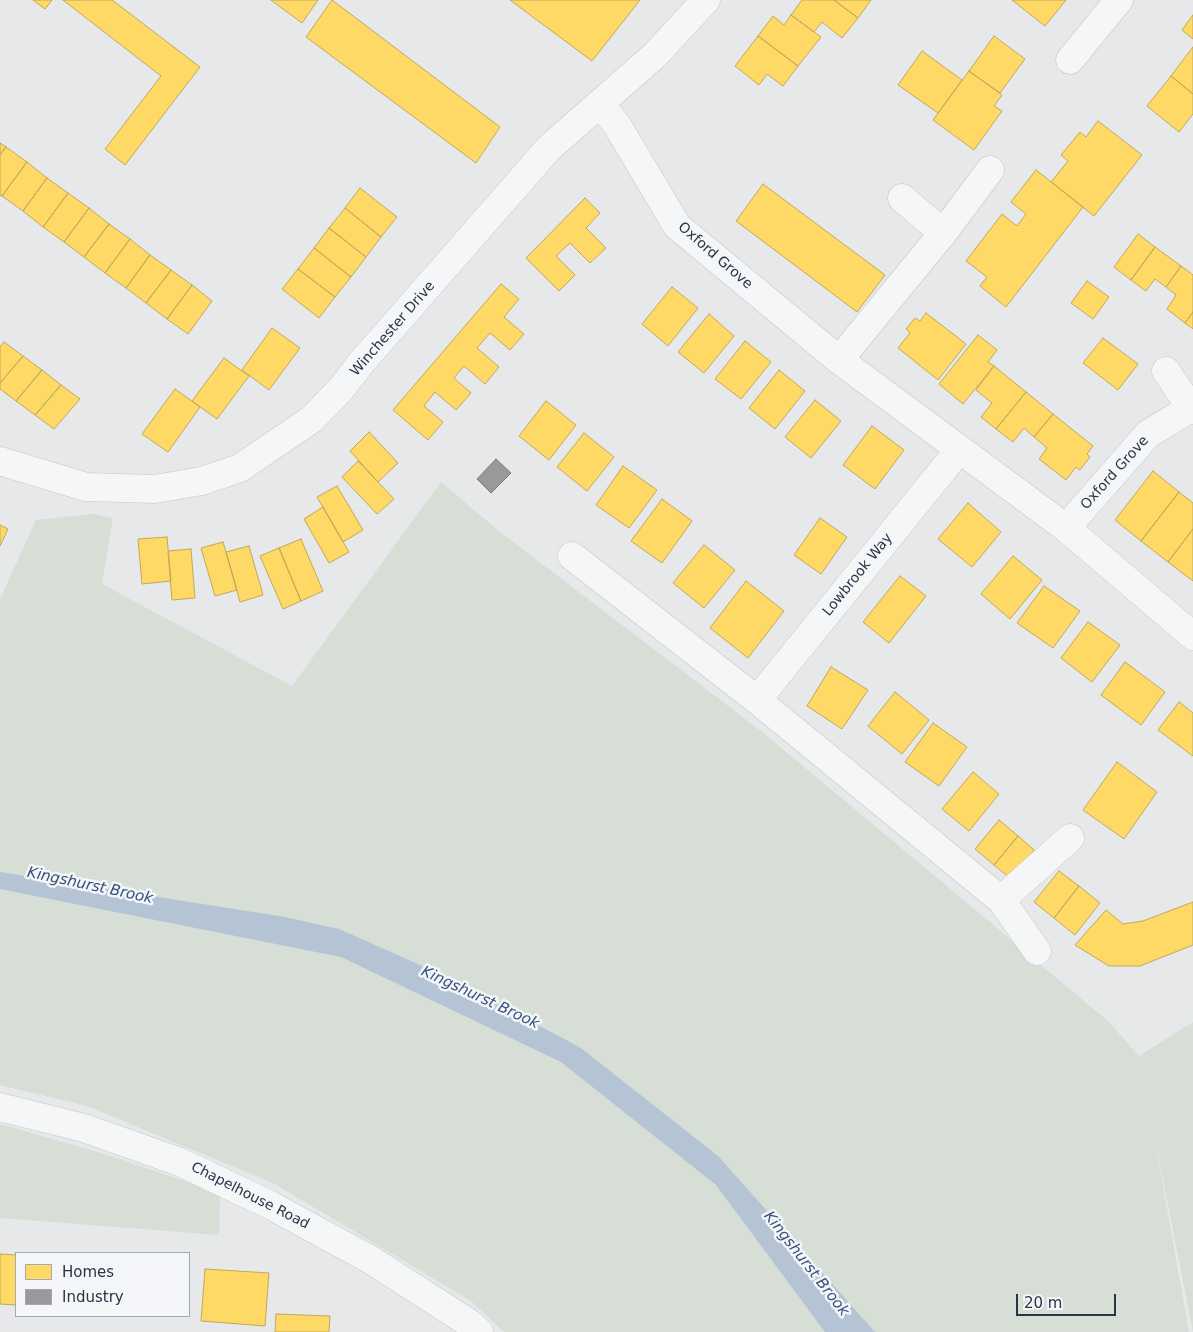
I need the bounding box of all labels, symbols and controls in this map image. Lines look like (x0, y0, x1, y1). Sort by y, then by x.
street label: Oxford Grove (674, 219, 756, 293)
street label: Winchester Drive (347, 278, 439, 380)
street label: Oxford Grove (1078, 433, 1152, 513)
street label: Lowbrook Way (820, 530, 896, 620)
water label: Kingshurst Brook (26, 864, 154, 908)
water label: Kingshurst Brook (418, 963, 542, 1033)
street label: Chapelhouse Road (188, 1159, 312, 1233)
water label: Kingshurst Brook (760, 1208, 852, 1320)
legend (15, 1252, 190, 1317)
text: Homes (62, 1263, 114, 1281)
scale bar (1018, 1284, 1118, 1316)
text: Industry (62, 1288, 124, 1306)
text: 20 m (1024, 1294, 1062, 1312)

